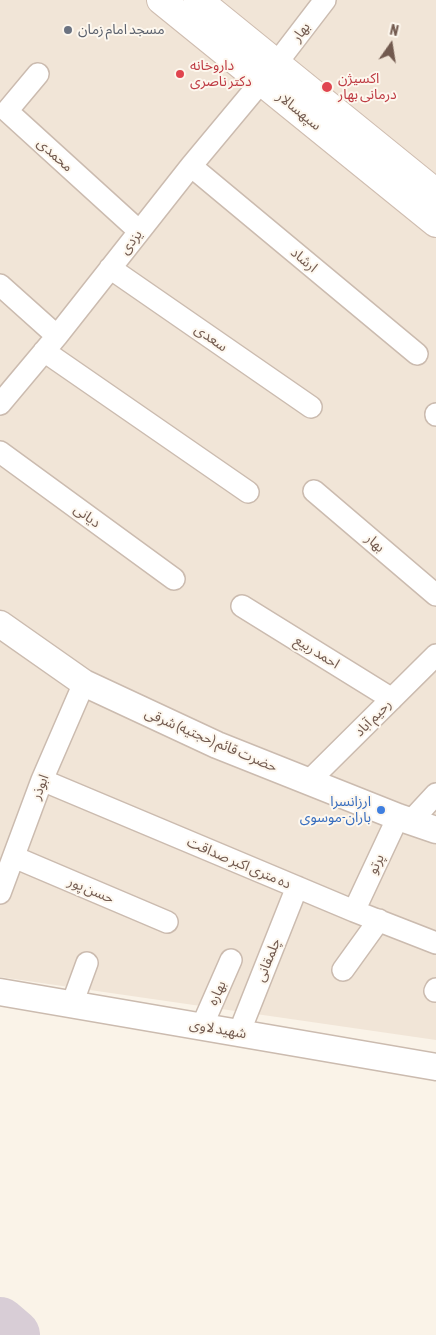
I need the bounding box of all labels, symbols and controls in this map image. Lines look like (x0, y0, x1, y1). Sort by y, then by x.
street label: بهار (288, 19, 314, 45)
north arrow (366, 20, 416, 70)
place label: مسجد امام زمان (78, 22, 165, 38)
text: N (389, 22, 400, 39)
marker: مسجد امام زمان (62, 24, 74, 36)
place label: داروخانه دکتر ناصری (190, 58, 252, 90)
marker: داروخانه دکتر ناصری (174, 68, 186, 80)
place label: اکسیژن درمانی بهار (338, 71, 397, 104)
marker: اکسیژن درمانی بهار (320, 80, 334, 94)
street label: سپهسالار (273, 88, 325, 134)
street label: محمدی (34, 135, 76, 175)
street label: یزدی (116, 226, 146, 258)
street label: ارشاد (287, 244, 321, 276)
street label: سعدی (191, 321, 231, 355)
street label: دیانی (70, 501, 104, 531)
street label: بهار (362, 530, 388, 556)
street label: احمد ربیع (291, 632, 343, 672)
street label: رحیم آباد (351, 696, 395, 740)
street label: حضرت قائم (حجتیه) شرقی (142, 704, 280, 776)
street label: ابوذر (28, 772, 52, 802)
place label: ارزانسرا باران-موسوی (300, 794, 371, 826)
marker: ارزانسرا باران-موسوی (375, 804, 387, 816)
street label: ده متری اکبر صداقت (184, 834, 294, 892)
street label: پرتو (364, 851, 388, 877)
street label: حسن پور (66, 873, 116, 907)
street label: چلمقانی (252, 936, 284, 984)
street label: بهاره (204, 978, 230, 1008)
street label: شهید لاوی (188, 1016, 248, 1042)

